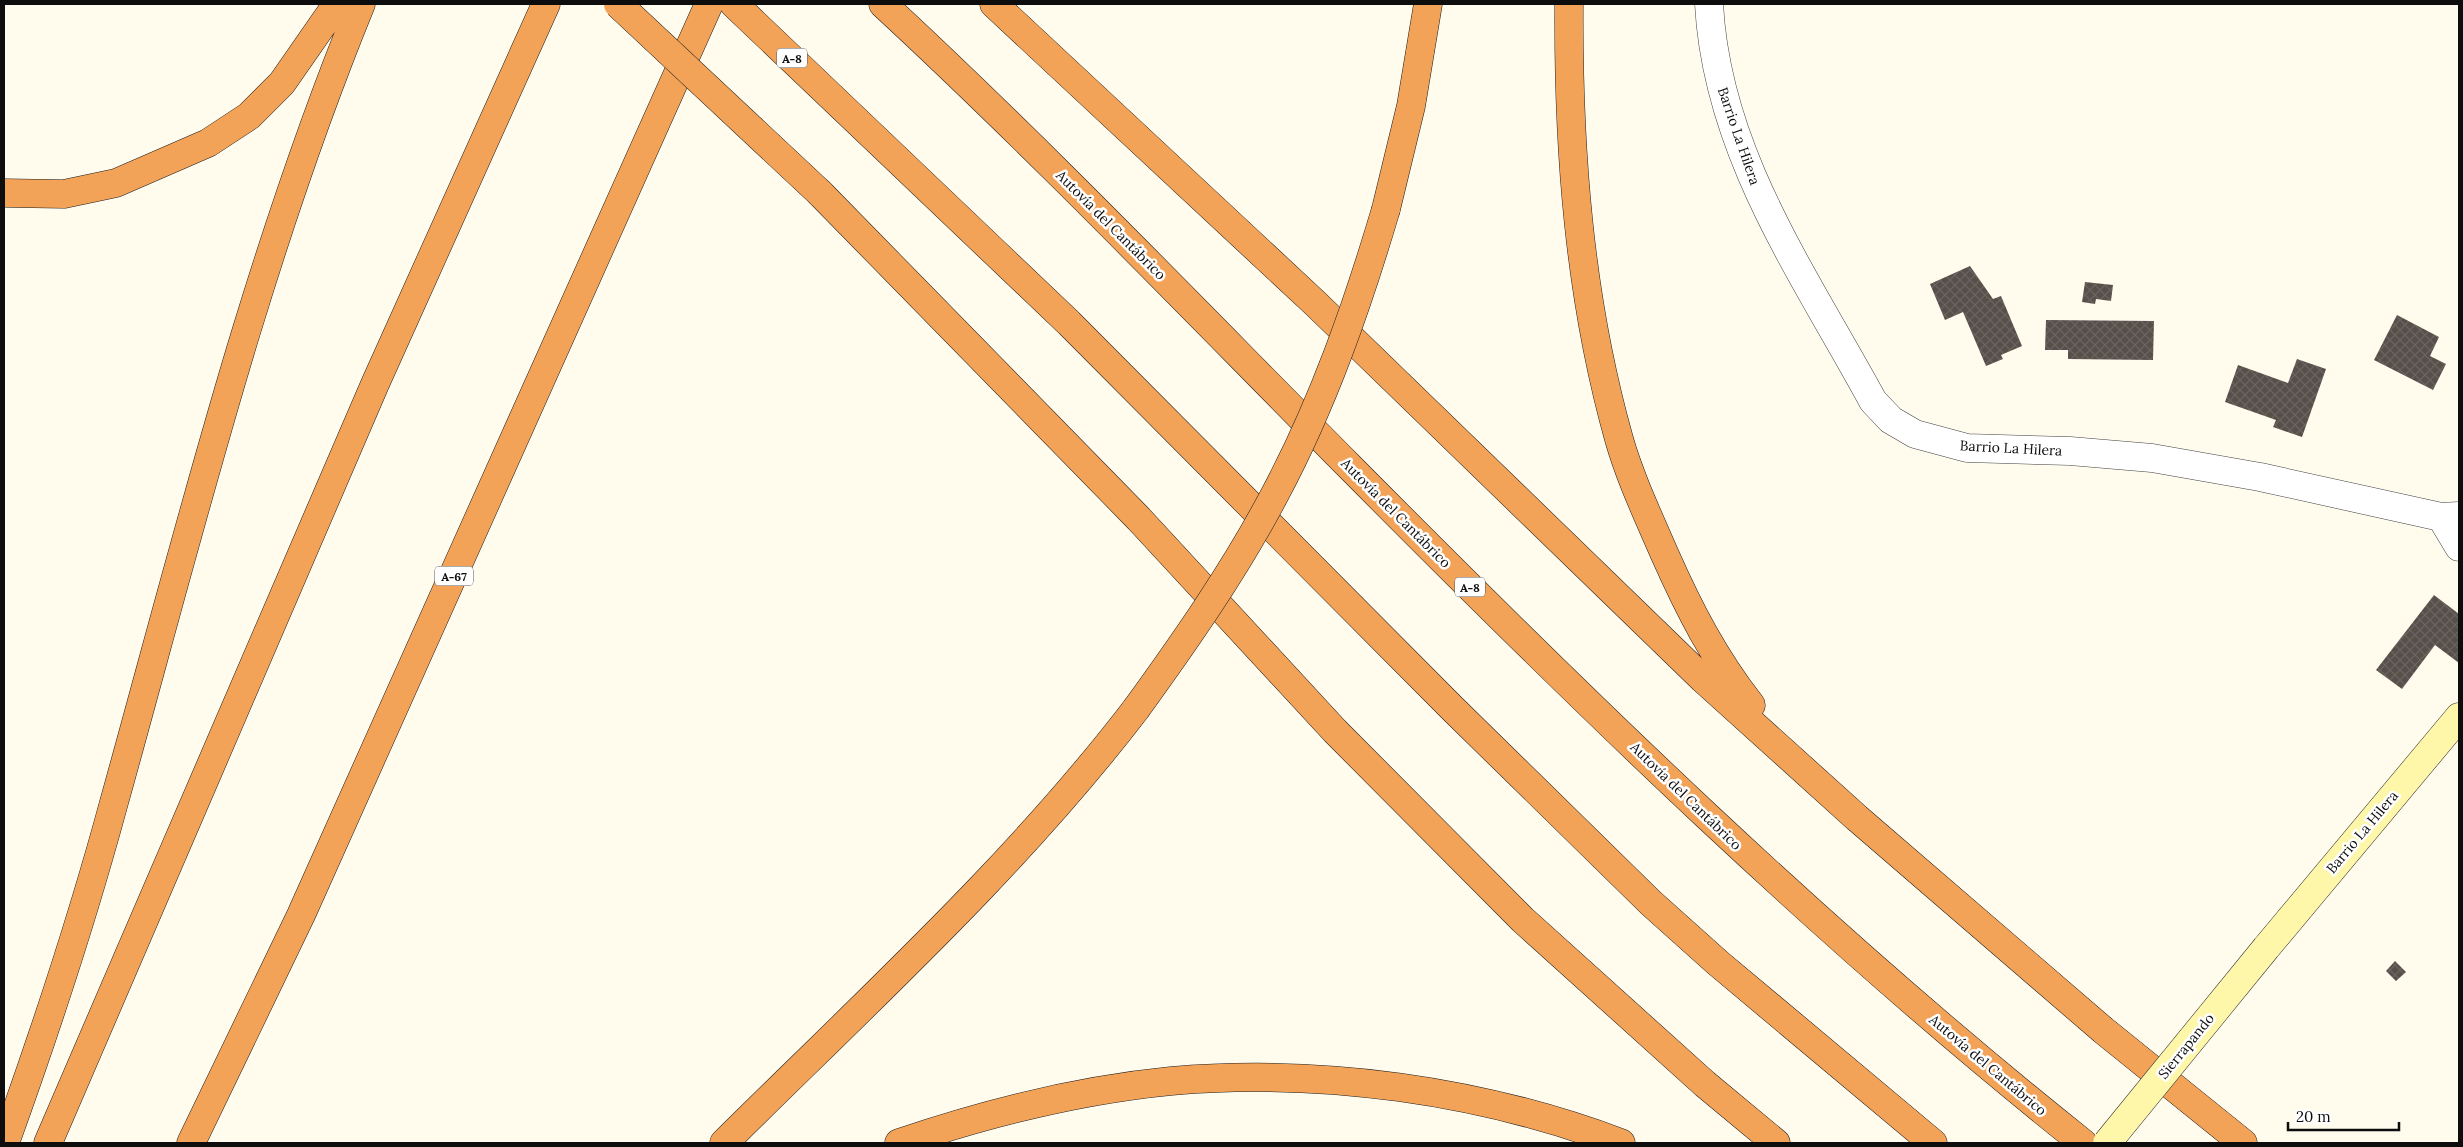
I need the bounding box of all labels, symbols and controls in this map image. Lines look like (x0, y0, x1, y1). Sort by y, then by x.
road number: A-8 (777, 48, 807, 68)
street label: Barrio La Hilera (1714, 85, 1764, 187)
street label: Autovía del Cantábrico (1052, 166, 1170, 284)
street label: Barrio La Hilera (1959, 436, 2063, 460)
street label: Autovía del Cantábrico (1337, 454, 1455, 572)
road number: A-67 (435, 566, 473, 586)
road number: A-8 (1455, 578, 1485, 596)
street label: Autovía del Cantábrico (1626, 738, 1745, 854)
street label: Barrio La Hilera (2322, 787, 2402, 877)
street label: Autovía del Cantábrico (1925, 1010, 2050, 1119)
street label: Sierrapando (2154, 1010, 2218, 1082)
scale bar (2288, 1100, 2399, 1132)
text: 20 m (2296, 1107, 2331, 1126)

